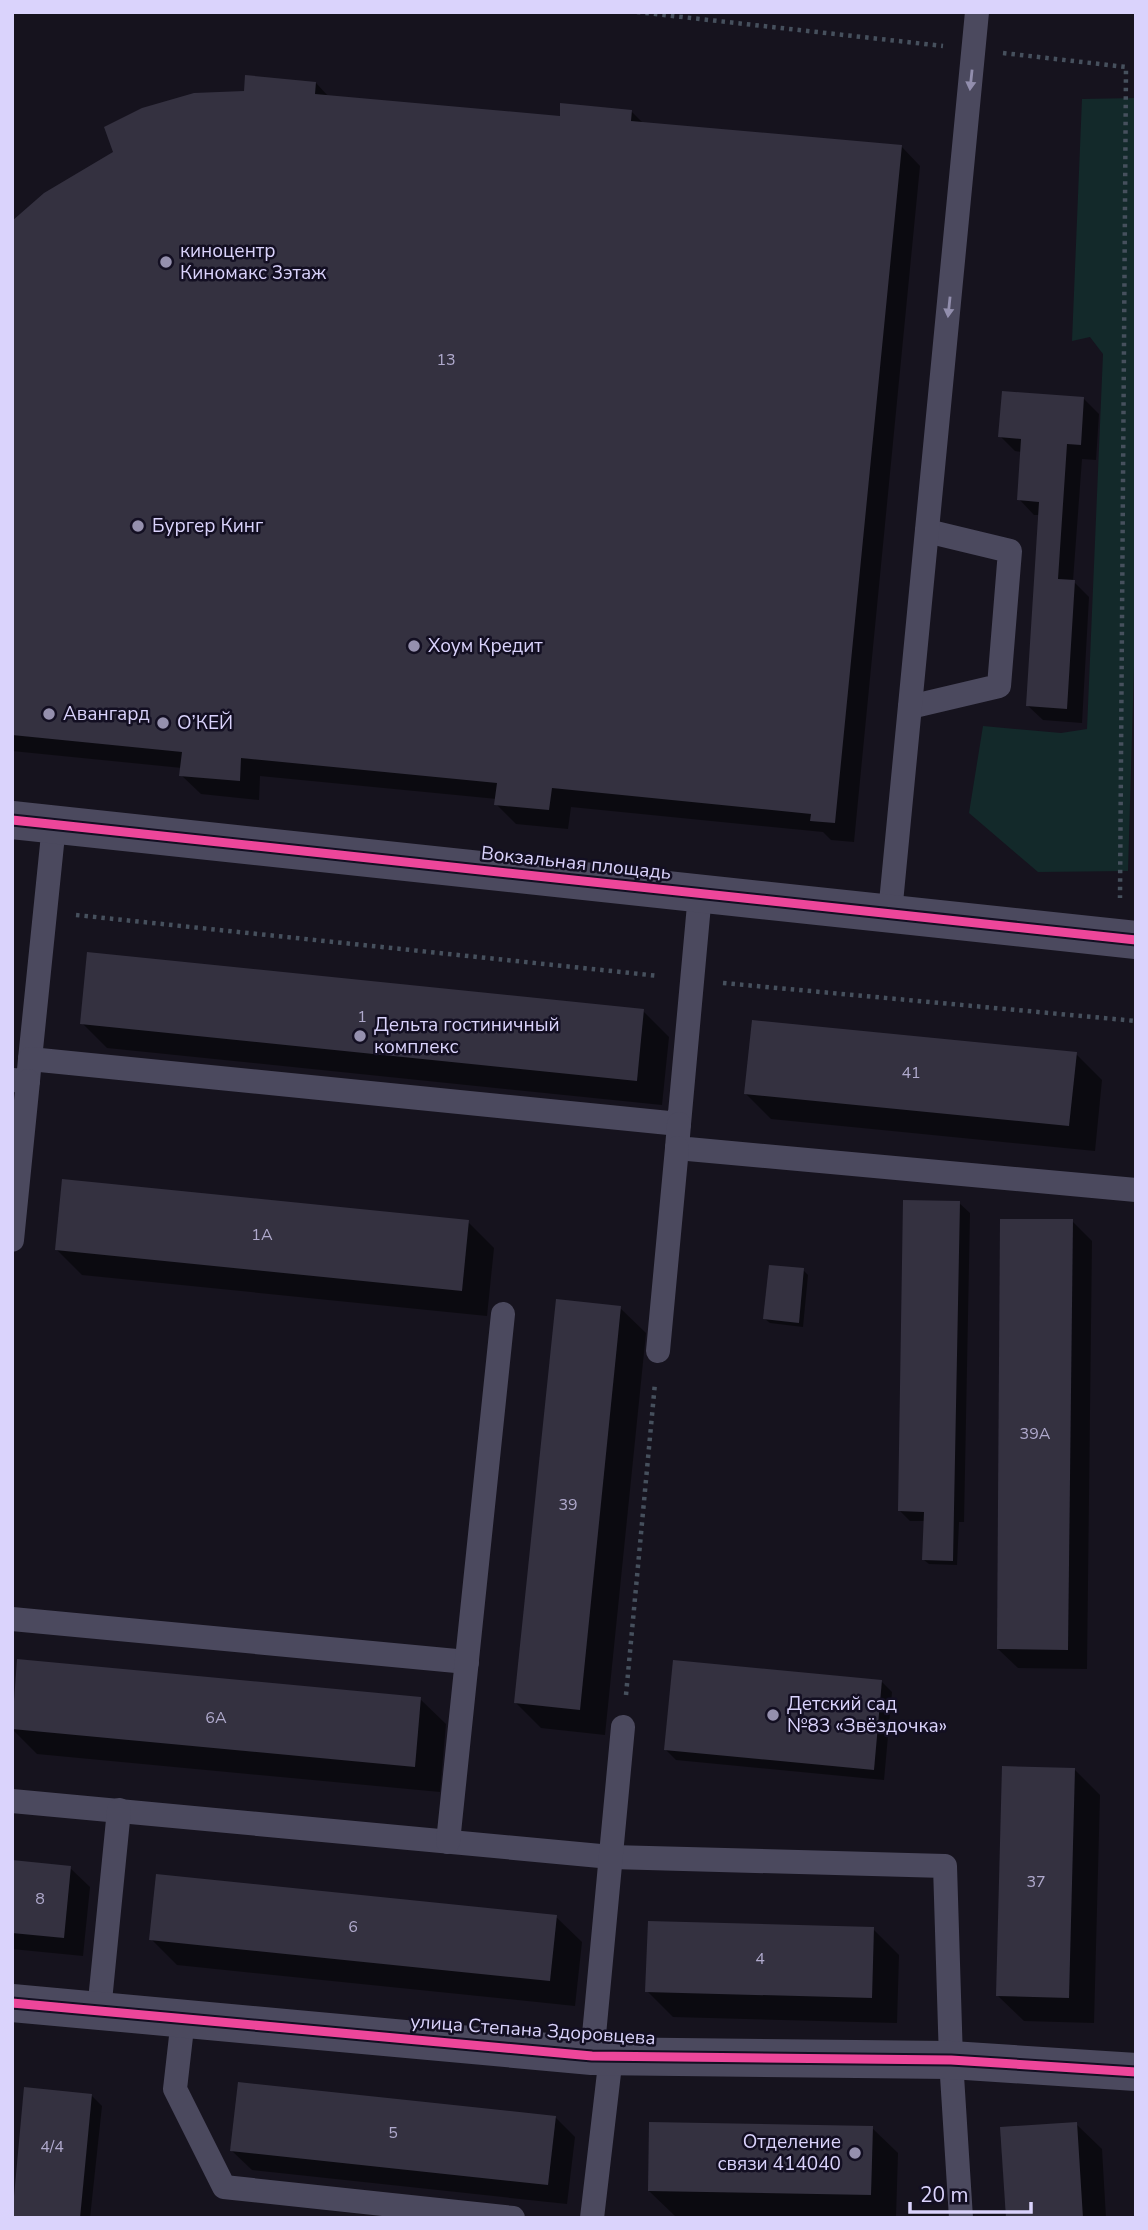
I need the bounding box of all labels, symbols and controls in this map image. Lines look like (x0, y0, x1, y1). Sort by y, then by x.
one-way arrow (965, 69, 976, 91)
place label: киноцентр Киномакс 3этаж (180, 238, 326, 286)
marker: киноцентр Киномакс 3этаж (158, 254, 174, 270)
one-way arrow (943, 296, 954, 318)
house number: 13 (436, 349, 456, 371)
place label: Бургер Кинг (152, 513, 263, 539)
marker: Бургер Кинг (130, 518, 146, 534)
place label: Хоум Кредит (428, 633, 543, 659)
marker: Хоум Кредит (406, 638, 422, 654)
place label: Авангард (63, 701, 150, 727)
marker: Авангард (41, 706, 57, 722)
place label: О’КЕЙ (177, 710, 233, 736)
marker: О’КЕЙ (155, 715, 171, 731)
street label: Вокзальная площадь (480, 840, 672, 886)
house number: 1 (357, 1006, 367, 1028)
place label: Дельта гостиничный комплекс (374, 1012, 560, 1060)
marker: Дельта гостиничный комплекс (352, 1028, 368, 1044)
house number: 41 (901, 1062, 921, 1084)
house number: 1А (251, 1224, 273, 1246)
house number: 39А (1020, 1423, 1051, 1445)
house number: 39 (558, 1494, 578, 1516)
place label: Детский сад №83 «Звёздочка» (787, 1691, 947, 1739)
house number: 6А (205, 1707, 227, 1729)
marker: Детский сад №83 «Звёздочка» (765, 1707, 781, 1723)
house number: 37 (1026, 1871, 1046, 1893)
house number: 8 (35, 1888, 45, 1910)
house number: 6 (348, 1916, 358, 1938)
house number: 4 (755, 1948, 765, 1970)
street label: улица Степана Здоровцева (409, 2008, 657, 2052)
house number: 5 (388, 2122, 398, 2144)
place label: Отделение связи 414040 (718, 2129, 841, 2177)
house number: 4/4 (40, 2136, 64, 2158)
marker: Отделение связи 414040 (847, 2145, 863, 2161)
scale bar (910, 2170, 1031, 2214)
text: 20 m (920, 2181, 969, 2209)

